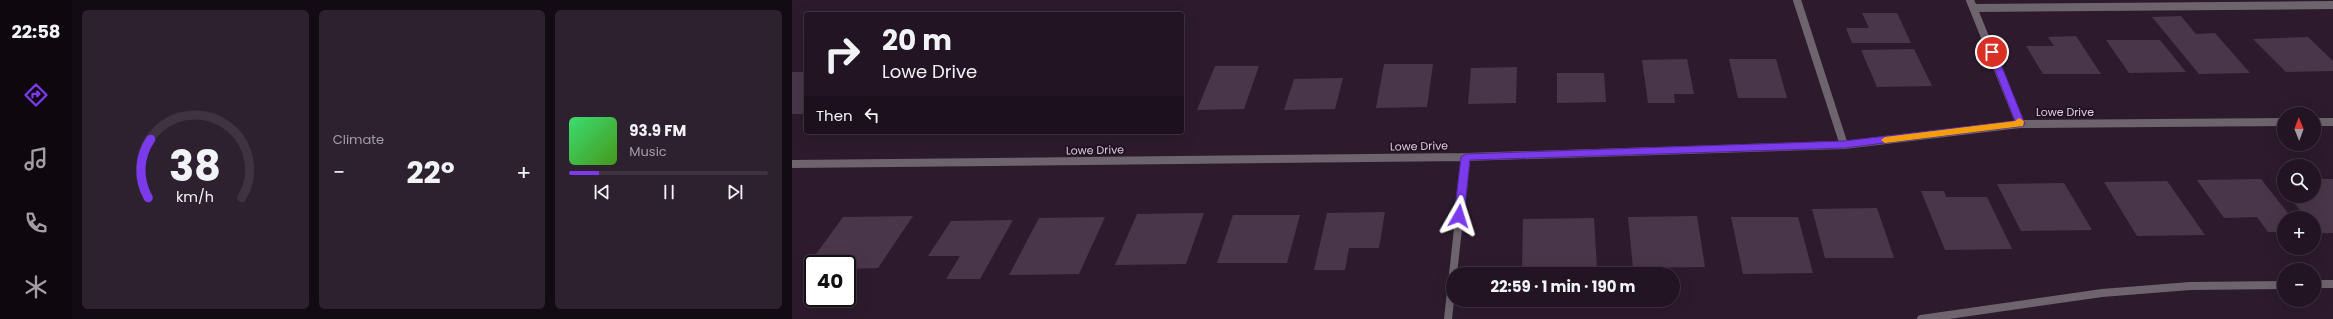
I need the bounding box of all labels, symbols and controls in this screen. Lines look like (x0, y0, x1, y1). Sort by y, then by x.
text: 22:58 (11, 19, 61, 44)
text: 20 m (882, 21, 952, 60)
icon: right (816, 28, 868, 80)
pin (1975, 35, 2009, 69)
icon: arrive (1981, 41, 2003, 63)
text: Lowe Drive (882, 59, 977, 84)
icon: directions (22, 81, 50, 109)
icon: left (861, 104, 883, 126)
street label: Lowe Drive (2036, 104, 2094, 120)
text: Then (816, 105, 853, 126)
north arrow (2277, 107, 2321, 151)
map controls (2277, 107, 2321, 307)
text: 93.9 FM (629, 120, 686, 141)
text: Climate (333, 130, 384, 149)
text: 38 (169, 136, 221, 195)
street label: Lowe Drive (1390, 137, 1448, 155)
street label: Lowe Drive (1066, 141, 1124, 159)
text: Music (629, 142, 667, 161)
icon: music (22, 145, 50, 173)
text: 22° (406, 151, 455, 194)
text: − (333, 157, 345, 188)
text: + (516, 157, 531, 188)
button: search (2277, 159, 2321, 203)
icon: previous (591, 181, 613, 203)
icon: pause (658, 181, 680, 203)
icon: next (724, 181, 746, 203)
text: km/h (176, 186, 214, 206)
position arrow (1438, 195, 1480, 237)
icon: phone (22, 209, 50, 237)
button: + (2277, 211, 2321, 255)
speed limit sign: 40 (804, 255, 856, 307)
button: − (2277, 263, 2321, 307)
icon: climate (22, 273, 50, 301)
text: 22:59 · 1 min · 190 m (1490, 276, 1636, 297)

